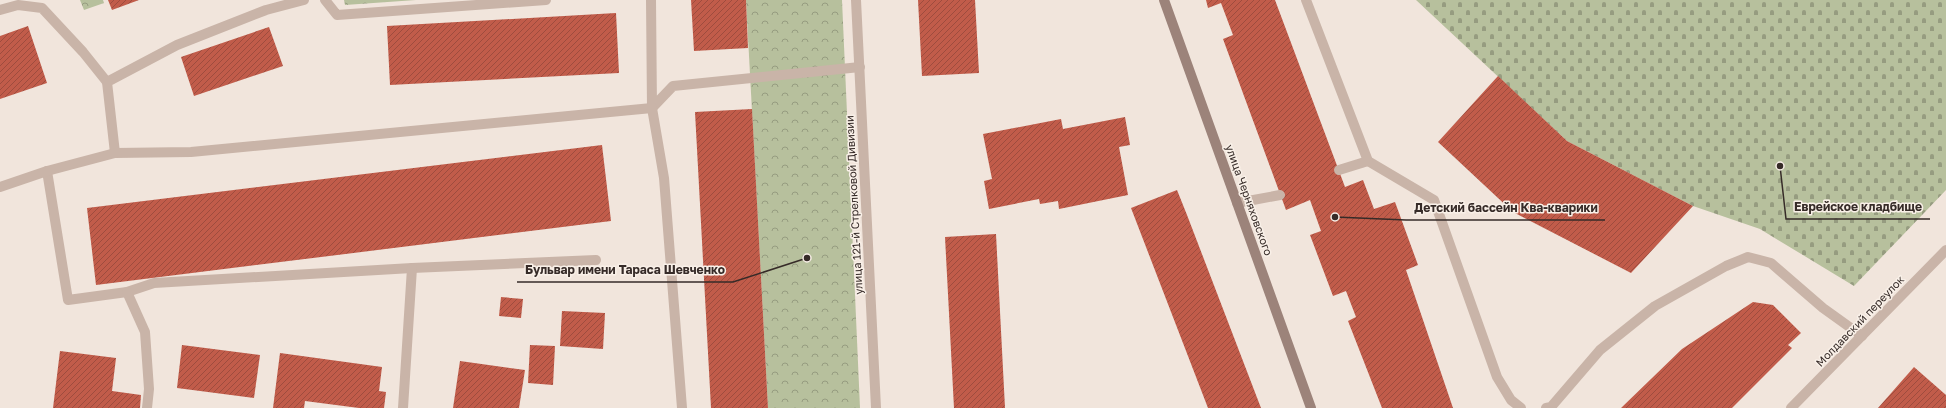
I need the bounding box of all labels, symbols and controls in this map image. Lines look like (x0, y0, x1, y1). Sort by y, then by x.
street label: улица 121-й Стрелковой Дивизии (842, 115, 865, 295)
street label: улица Черняховского (1223, 142, 1276, 258)
callout: Еврейское кладбище (1786, 195, 1930, 219)
callout: Детский бассейн Ква-кварики (1406, 196, 1605, 220)
text: Еврейское кладбище (1794, 199, 1922, 214)
text: Детский бассейн Ква-кварики (1414, 200, 1598, 215)
callout: Бульвар имени Тараса Шевченко (517, 258, 733, 282)
text: Бульвар имени Тараса Шевченко (525, 262, 725, 277)
street label: Молдавский переулок (1813, 272, 1907, 369)

